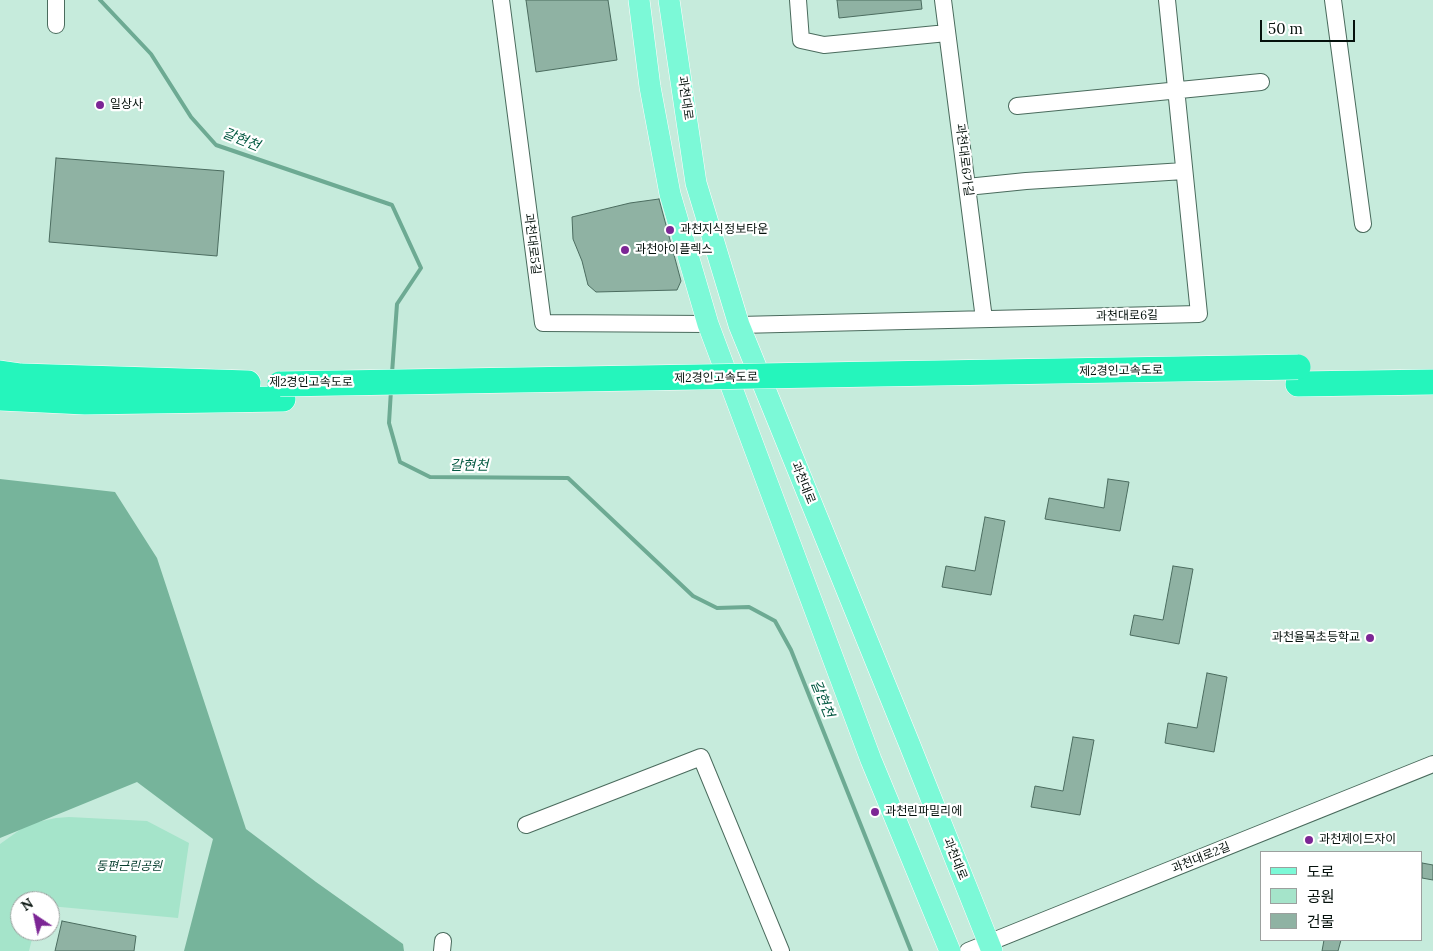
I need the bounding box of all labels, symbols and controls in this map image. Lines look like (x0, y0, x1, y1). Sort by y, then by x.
scale bar (1263, 10, 1358, 42)
text: 50 m (1268, 19, 1303, 38)
street label: 과천대로 (675, 75, 695, 121)
place label: 일상사 (110, 98, 143, 112)
marker: 일상사 (94, 99, 106, 111)
street label: 과천대로6가길 (952, 123, 976, 197)
water label: 갈현천 (220, 125, 262, 155)
street label: 과천대로5길 (521, 212, 543, 276)
place label: 과천지식정보타운 (680, 223, 768, 237)
marker: 과천지식정보타운 (664, 224, 676, 236)
place label: 과천아이플렉스 (635, 243, 712, 257)
marker: 과천아이플렉스 (619, 244, 631, 256)
street label: 과천대로6길 (1096, 308, 1158, 324)
street label: 제2경인고속도로 (1079, 363, 1163, 379)
street label: 제2경인고속도로 (674, 370, 758, 386)
street label: 제2경인고속도로 (269, 376, 353, 390)
water label: 갈현천 (450, 458, 488, 474)
street label: 과천대로 (788, 460, 818, 506)
place label: 과천율목초등학교 (1272, 631, 1360, 645)
marker: 과천율목초등학교 (1364, 632, 1376, 644)
water label: 갈현천 (807, 678, 837, 720)
place label: 과천린파밀리에 (885, 805, 962, 819)
marker: 과천린파밀리에 (869, 806, 881, 818)
place label: 과천제이드자이 (1319, 833, 1396, 847)
marker: 과천제이드자이 (1303, 834, 1315, 846)
street label: 과천대로 (940, 836, 970, 882)
street label: 과천대로2길 (1170, 840, 1232, 876)
legend (1260, 851, 1423, 941)
park label: 동편근린공원 (96, 860, 162, 874)
text: 도로 (1307, 862, 1335, 881)
text: 공원 (1307, 887, 1335, 906)
north arrow (10, 891, 60, 941)
text: N (18, 894, 37, 915)
text: 건물 (1307, 912, 1335, 931)

